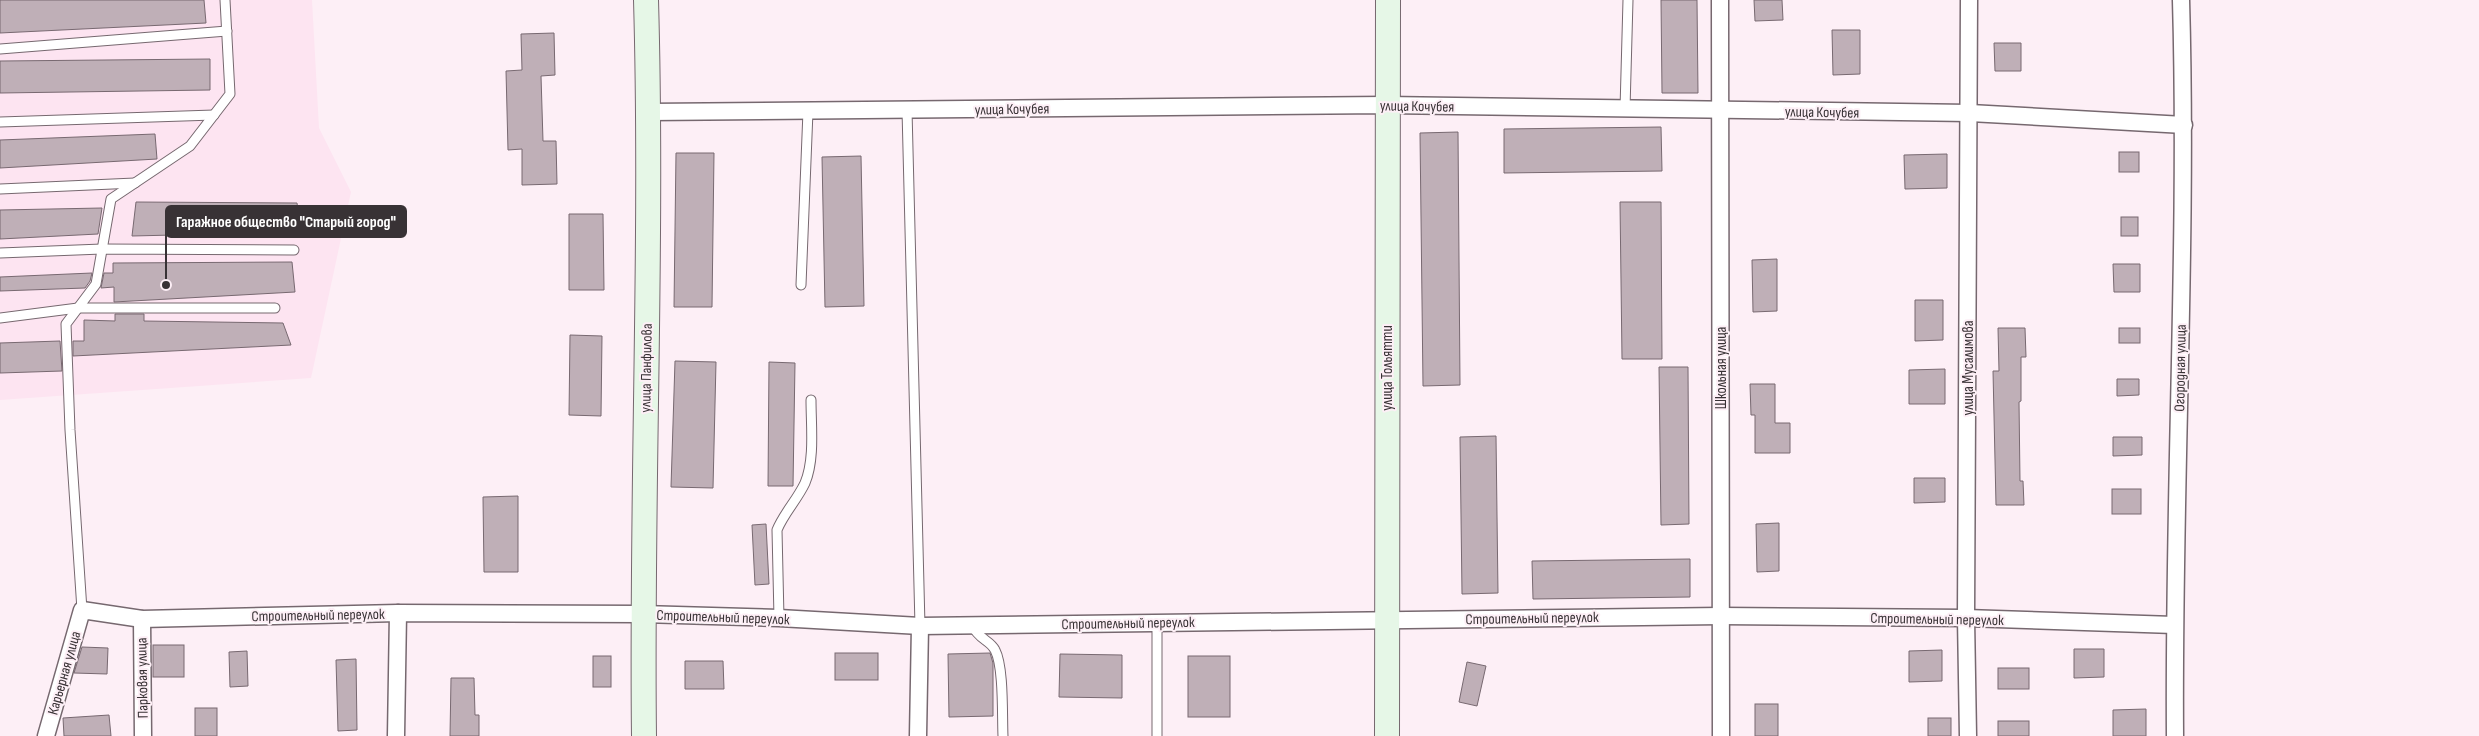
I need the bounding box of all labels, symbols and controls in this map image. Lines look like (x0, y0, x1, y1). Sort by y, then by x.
street label: улица Кочубея (1380, 96, 1454, 117)
street label: улица Кочубея (975, 99, 1050, 120)
street label: улица Кочубея (1785, 102, 1859, 123)
callout: Гаражное общество "Старый город" (166, 206, 406, 237)
text: Гаражное общество "Старый город" (176, 213, 396, 232)
street label: улица Мусалимова (1959, 320, 1978, 415)
street label: улица Панфилова (636, 323, 657, 413)
street label: Огородная улица (2170, 324, 2191, 412)
street label: улица Тольятти (1378, 325, 1397, 411)
street label: Школьная улица (1712, 326, 1731, 409)
street label: Строительный переулок (251, 605, 385, 626)
street label: Строительный переулок (656, 606, 790, 629)
street label: Строительный переулок (1465, 608, 1599, 629)
street label: Строительный переулок (1870, 609, 2004, 630)
street label: Строительный переулок (1061, 613, 1195, 634)
street label: Карьерная улица (43, 629, 86, 717)
street label: Парковая улица (132, 637, 153, 719)

